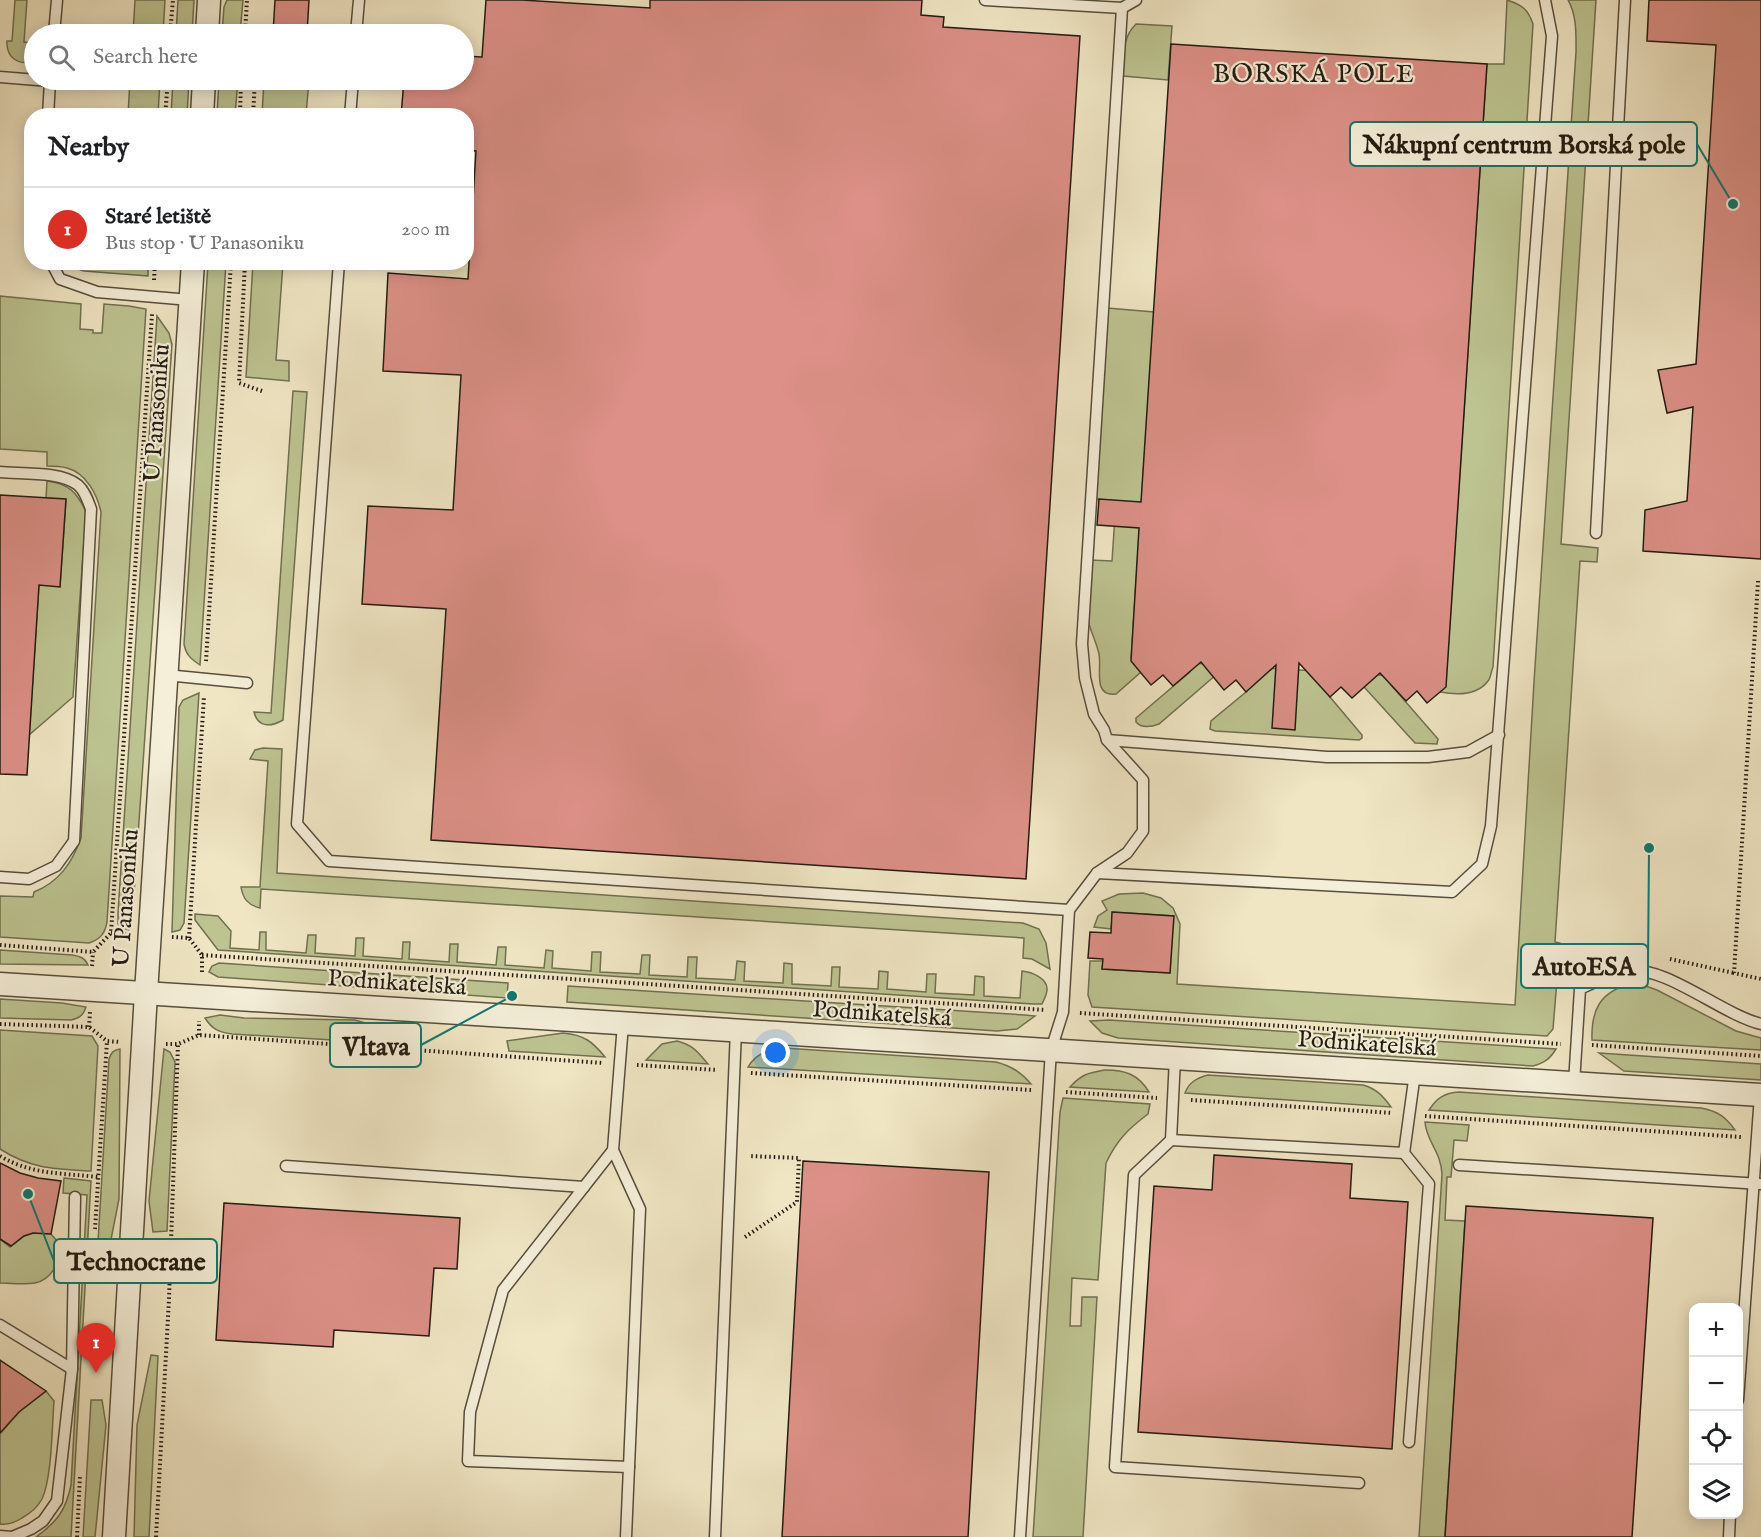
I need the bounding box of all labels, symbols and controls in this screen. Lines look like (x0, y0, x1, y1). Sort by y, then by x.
search box (24, 24, 474, 90)
icon: search (45, 41, 78, 74)
text: Search here (93, 43, 198, 71)
district label: BORSKÁ POLE (1213, 58, 1415, 91)
callout: Nákupní centrum Borská pole (1350, 122, 1697, 166)
text: Nákupní centrum Borská pole (1361, 129, 1686, 162)
text: Nearby (48, 131, 129, 164)
text: Staré letiště (105, 203, 211, 231)
text: 1 (64, 217, 71, 242)
text: 200 m (401, 217, 450, 242)
text: Bus stop · U Panasoniku (105, 231, 304, 256)
street label: U Panasoniku (137, 343, 178, 483)
street label: U Panasoniku (106, 828, 147, 968)
callout: AutoESA (1521, 944, 1648, 988)
text: AutoESA (1532, 951, 1637, 984)
street label: Podnikatelská (326, 963, 468, 1004)
street label: Podnikatelská (811, 994, 953, 1035)
callout: Vltava (330, 1023, 421, 1067)
street label: Podnikatelská (1296, 1024, 1438, 1065)
text: Vltava (341, 1031, 410, 1064)
your location (761, 1038, 790, 1067)
callout: Technocrane (54, 1239, 217, 1283)
text: Technocrane (65, 1246, 206, 1279)
map controls (1689, 1303, 1743, 1519)
button: + (1689, 1303, 1743, 1357)
pin: 1 (76, 1324, 116, 1373)
button: − (1689, 1357, 1743, 1411)
button: locate (1689, 1411, 1743, 1465)
button: layers (1689, 1465, 1743, 1519)

